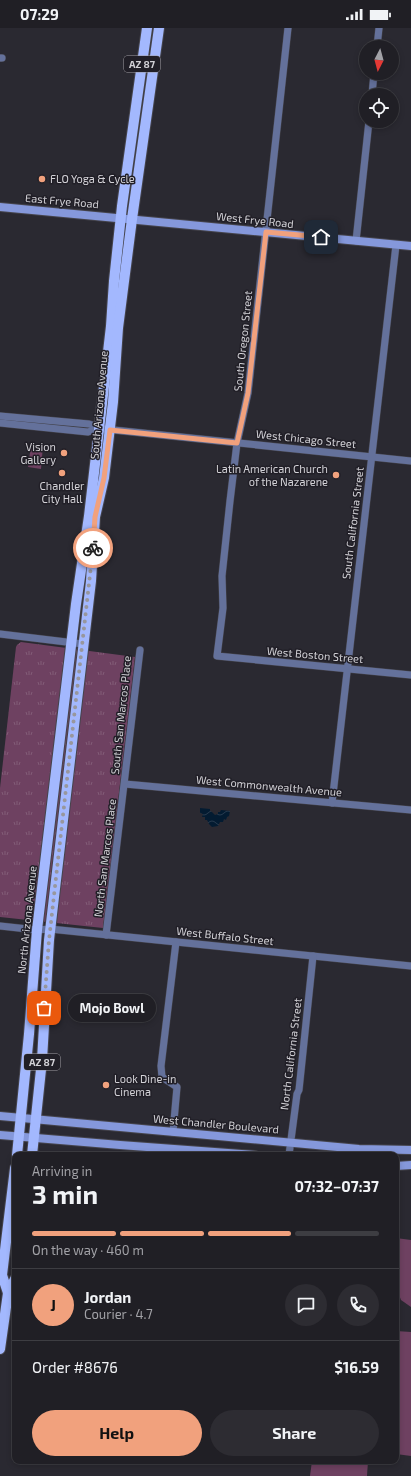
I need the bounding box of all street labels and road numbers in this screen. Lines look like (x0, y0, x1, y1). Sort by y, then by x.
road number: AZ 87 (124, 56, 160, 72)
street label: East Frye Road (25, 191, 99, 210)
street label: West Frye Road (216, 209, 295, 230)
street label: South Oregon Street (231, 290, 254, 392)
street label: South Arizona Avenue (87, 350, 110, 460)
street label: West Chicago Street (255, 427, 357, 450)
street label: South California Street (339, 466, 366, 580)
street label: West Boston Street (266, 644, 364, 665)
street label: South San Marcos Place (108, 655, 133, 775)
street label: West Commonwealth Avenue (195, 773, 343, 798)
street label: North San Marcos Place (91, 798, 118, 918)
street label: North Arizona Avenue (14, 865, 39, 975)
street label: West Buffalo Street (176, 924, 274, 947)
street label: North California Street (277, 997, 304, 1111)
road number: AZ 87 (24, 1054, 60, 1070)
street label: West Chandler Boulevard (152, 1112, 280, 1135)

